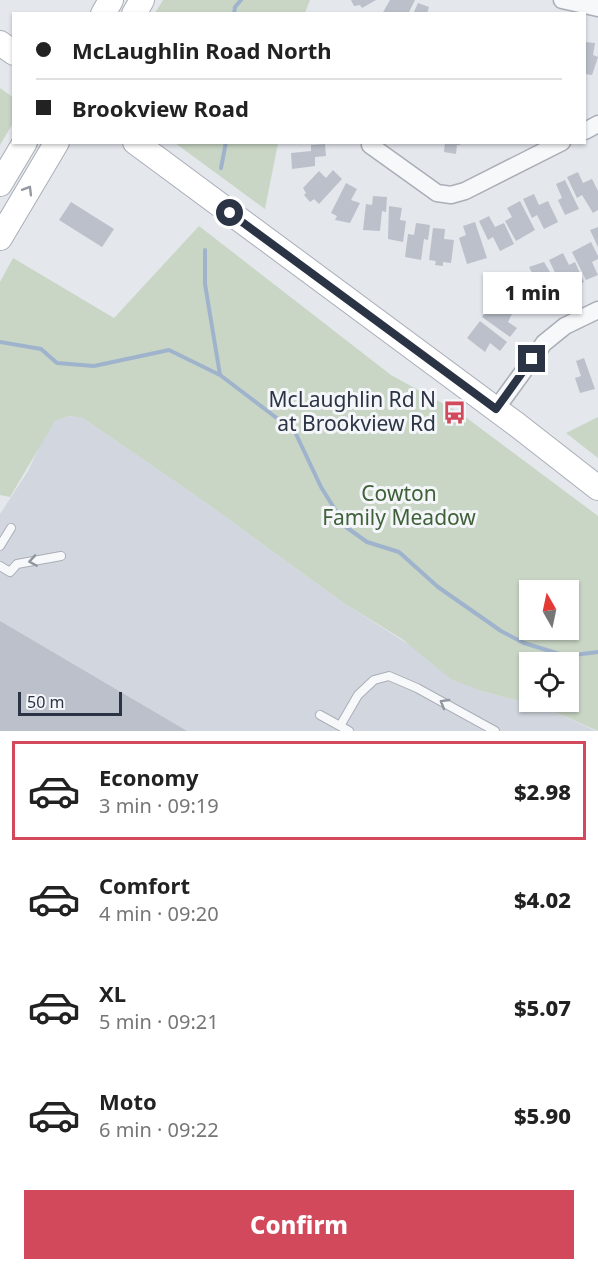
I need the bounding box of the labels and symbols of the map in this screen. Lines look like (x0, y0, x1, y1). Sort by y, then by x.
one-way arrow (21, 186, 33, 196)
route start (216, 199, 243, 226)
callout: 1 min (482, 272, 582, 314)
route end (518, 345, 545, 372)
place label: McLaughlin Rd N at Brookview Rd (269, 385, 436, 437)
bus stop icon: McLaughlin Rd N at Brookview Rd (441, 399, 467, 425)
park label: Cowton Family Meadow (322, 479, 476, 531)
one-way arrow (29, 554, 38, 566)
north arrow (519, 580, 579, 640)
scale bar (18, 689, 122, 716)
one-way arrow (440, 699, 450, 710)

